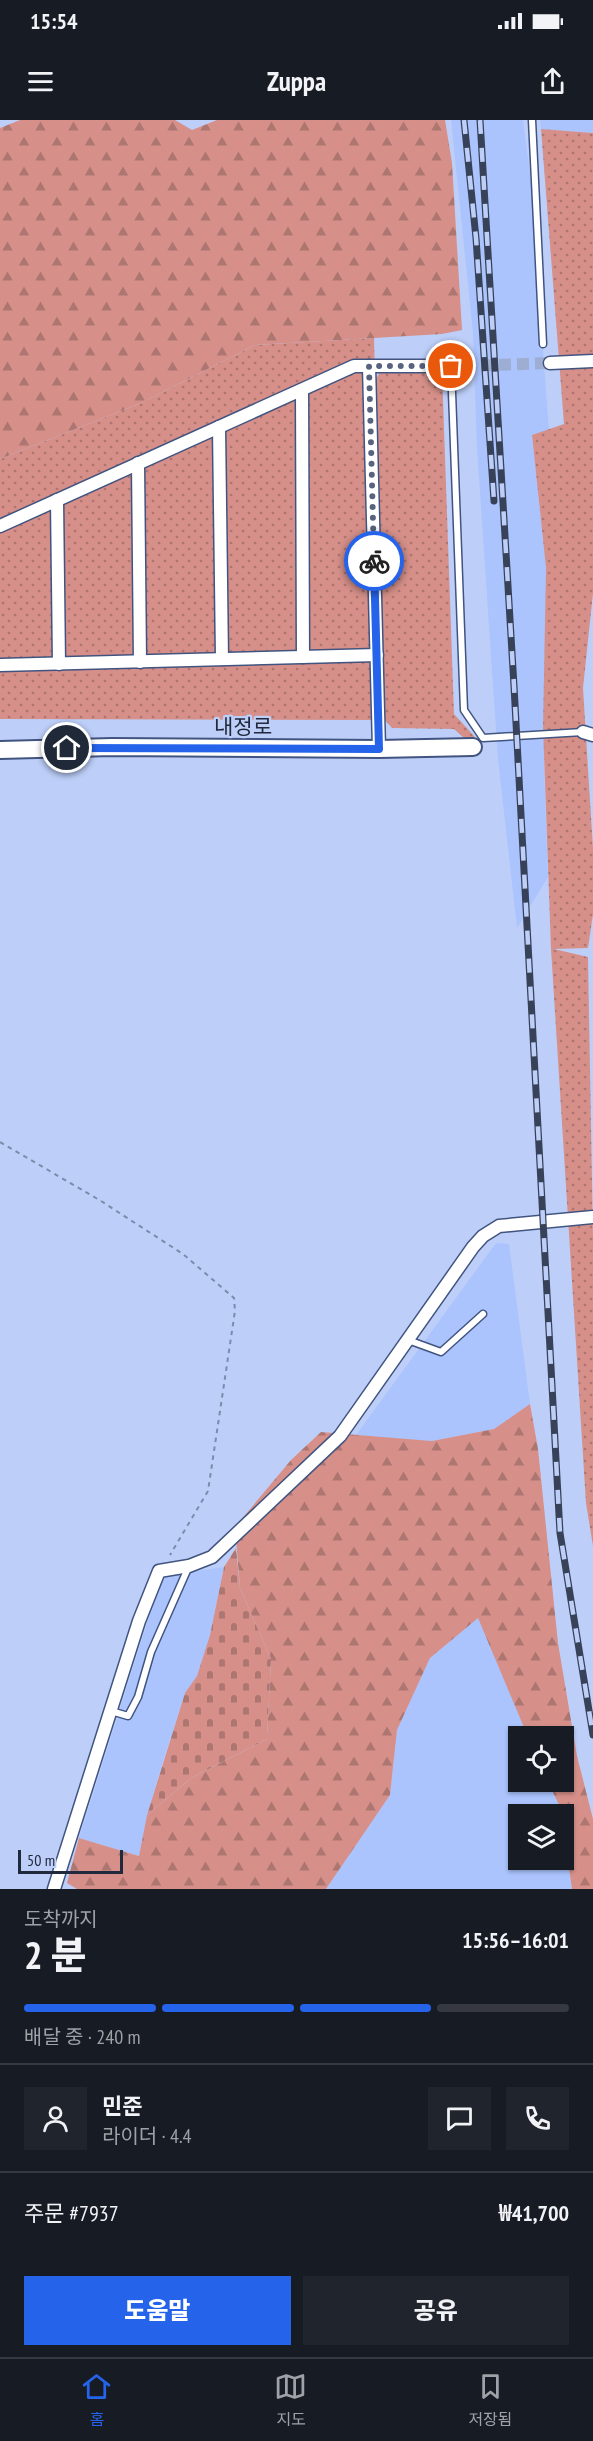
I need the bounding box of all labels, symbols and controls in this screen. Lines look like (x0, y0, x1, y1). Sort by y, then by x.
text: 15:54 (30, 7, 78, 35)
text: Zuppa (267, 64, 326, 98)
icon: menu (24, 65, 57, 98)
icon: share (536, 65, 569, 98)
pin (425, 340, 476, 391)
icon: bag (434, 349, 467, 382)
courier (344, 531, 404, 591)
icon: bike (358, 545, 391, 578)
street label: 내정로 (214, 713, 272, 740)
pin (41, 722, 92, 773)
icon: home (50, 731, 83, 764)
map controls (508, 1726, 574, 1870)
button: locate (508, 1726, 574, 1792)
button: layers (508, 1804, 574, 1870)
scale bar (18, 1847, 123, 1874)
text: 50 m (27, 1850, 55, 1870)
text: 도착까지 (24, 1906, 98, 1932)
text: 15:56–16:01 (462, 1926, 569, 1954)
text: 2 분 (24, 1929, 87, 1980)
text: 배달 중 · 240 m (24, 2024, 140, 2050)
button: person (24, 2087, 87, 2150)
button: chat (428, 2087, 491, 2150)
button: phone (506, 2087, 569, 2150)
text: 민준 (102, 2092, 142, 2120)
text: 라이더 · 4.4 (102, 2123, 192, 2149)
text: 주문 #7937 (24, 2199, 119, 2227)
text: ₩41,700 (499, 2199, 569, 2227)
button: 도움말 (24, 2276, 291, 2345)
button: 공유 (303, 2276, 569, 2345)
tab: 홈 (80, 2370, 113, 2430)
tab: 지도 (274, 2370, 307, 2430)
tab: 저장됨 (468, 2370, 513, 2430)

